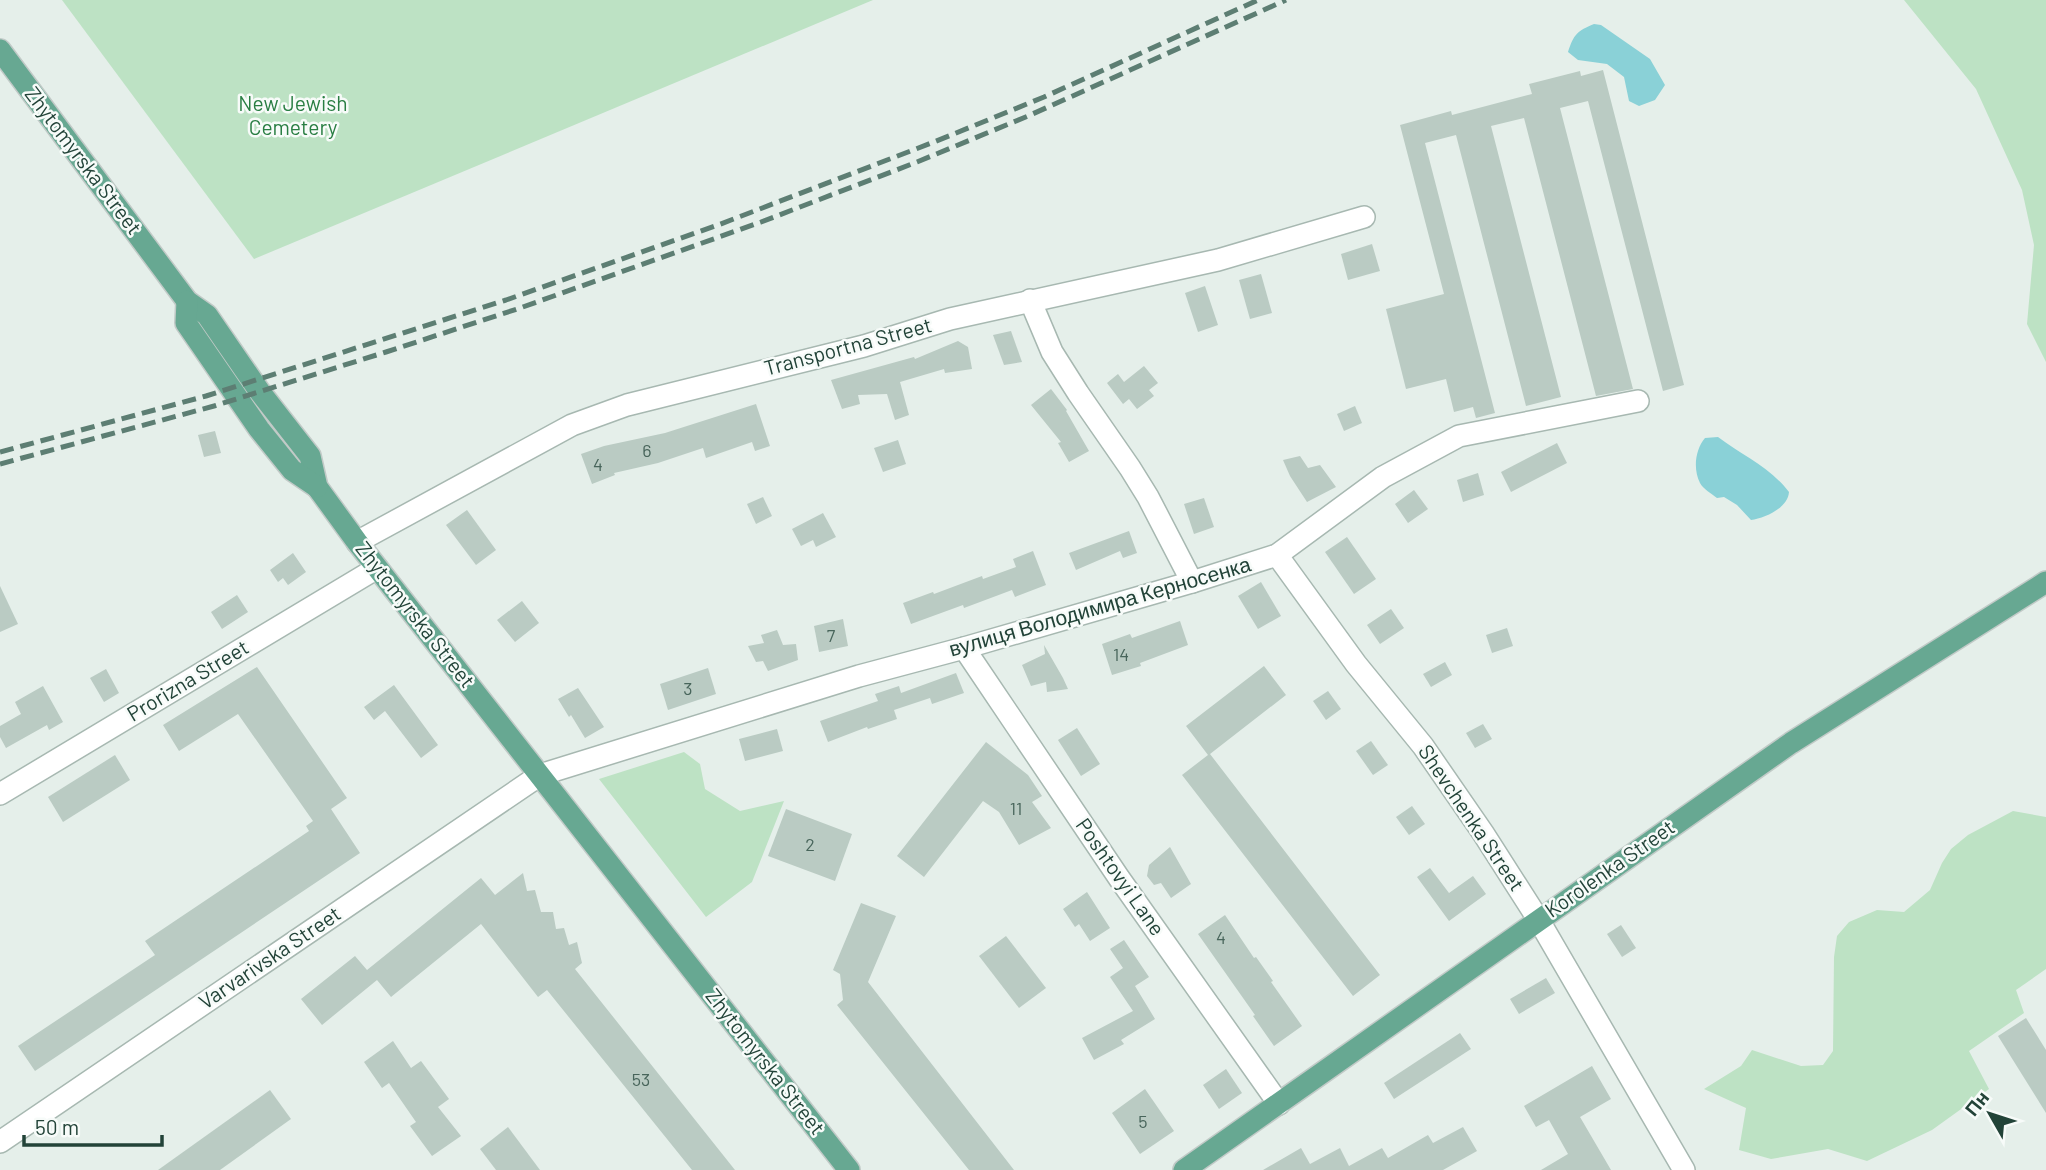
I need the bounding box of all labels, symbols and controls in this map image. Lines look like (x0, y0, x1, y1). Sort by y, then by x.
street label: Zhytomyrska Street (21, 81, 148, 239)
park label: New Jewish Cemetery (238, 90, 348, 139)
street label: Transportna Street (761, 311, 934, 380)
house number: 6 (642, 439, 652, 461)
house number: 4 (593, 453, 603, 475)
street label: Zhytomyrska Street (351, 536, 481, 692)
street label: вулиця Володимира Керносенка (946, 550, 1254, 661)
house number: 7 (827, 624, 836, 646)
street label: Prorizna Street (122, 634, 253, 726)
house number: 14 (1113, 643, 1129, 665)
house number: 3 (683, 677, 693, 699)
street label: Shevchenka Street (1414, 739, 1530, 895)
house number: 11 (1010, 797, 1022, 819)
street label: Poshtovyi Lane (1072, 813, 1171, 940)
street label: Korolenka Street (1539, 814, 1679, 922)
house number: 2 (805, 833, 815, 855)
street label: Varvarivska Street (193, 900, 345, 1013)
house number: 4 (1216, 926, 1226, 948)
street label: Zhytomyrska Street (701, 983, 831, 1139)
house number: 53 (632, 1068, 650, 1090)
north arrow (1955, 1079, 2025, 1149)
text: Пн (1960, 1086, 1993, 1120)
scale bar (24, 1104, 163, 1148)
house number: 5 (1138, 1110, 1148, 1132)
text: 50 m (35, 1114, 79, 1139)

